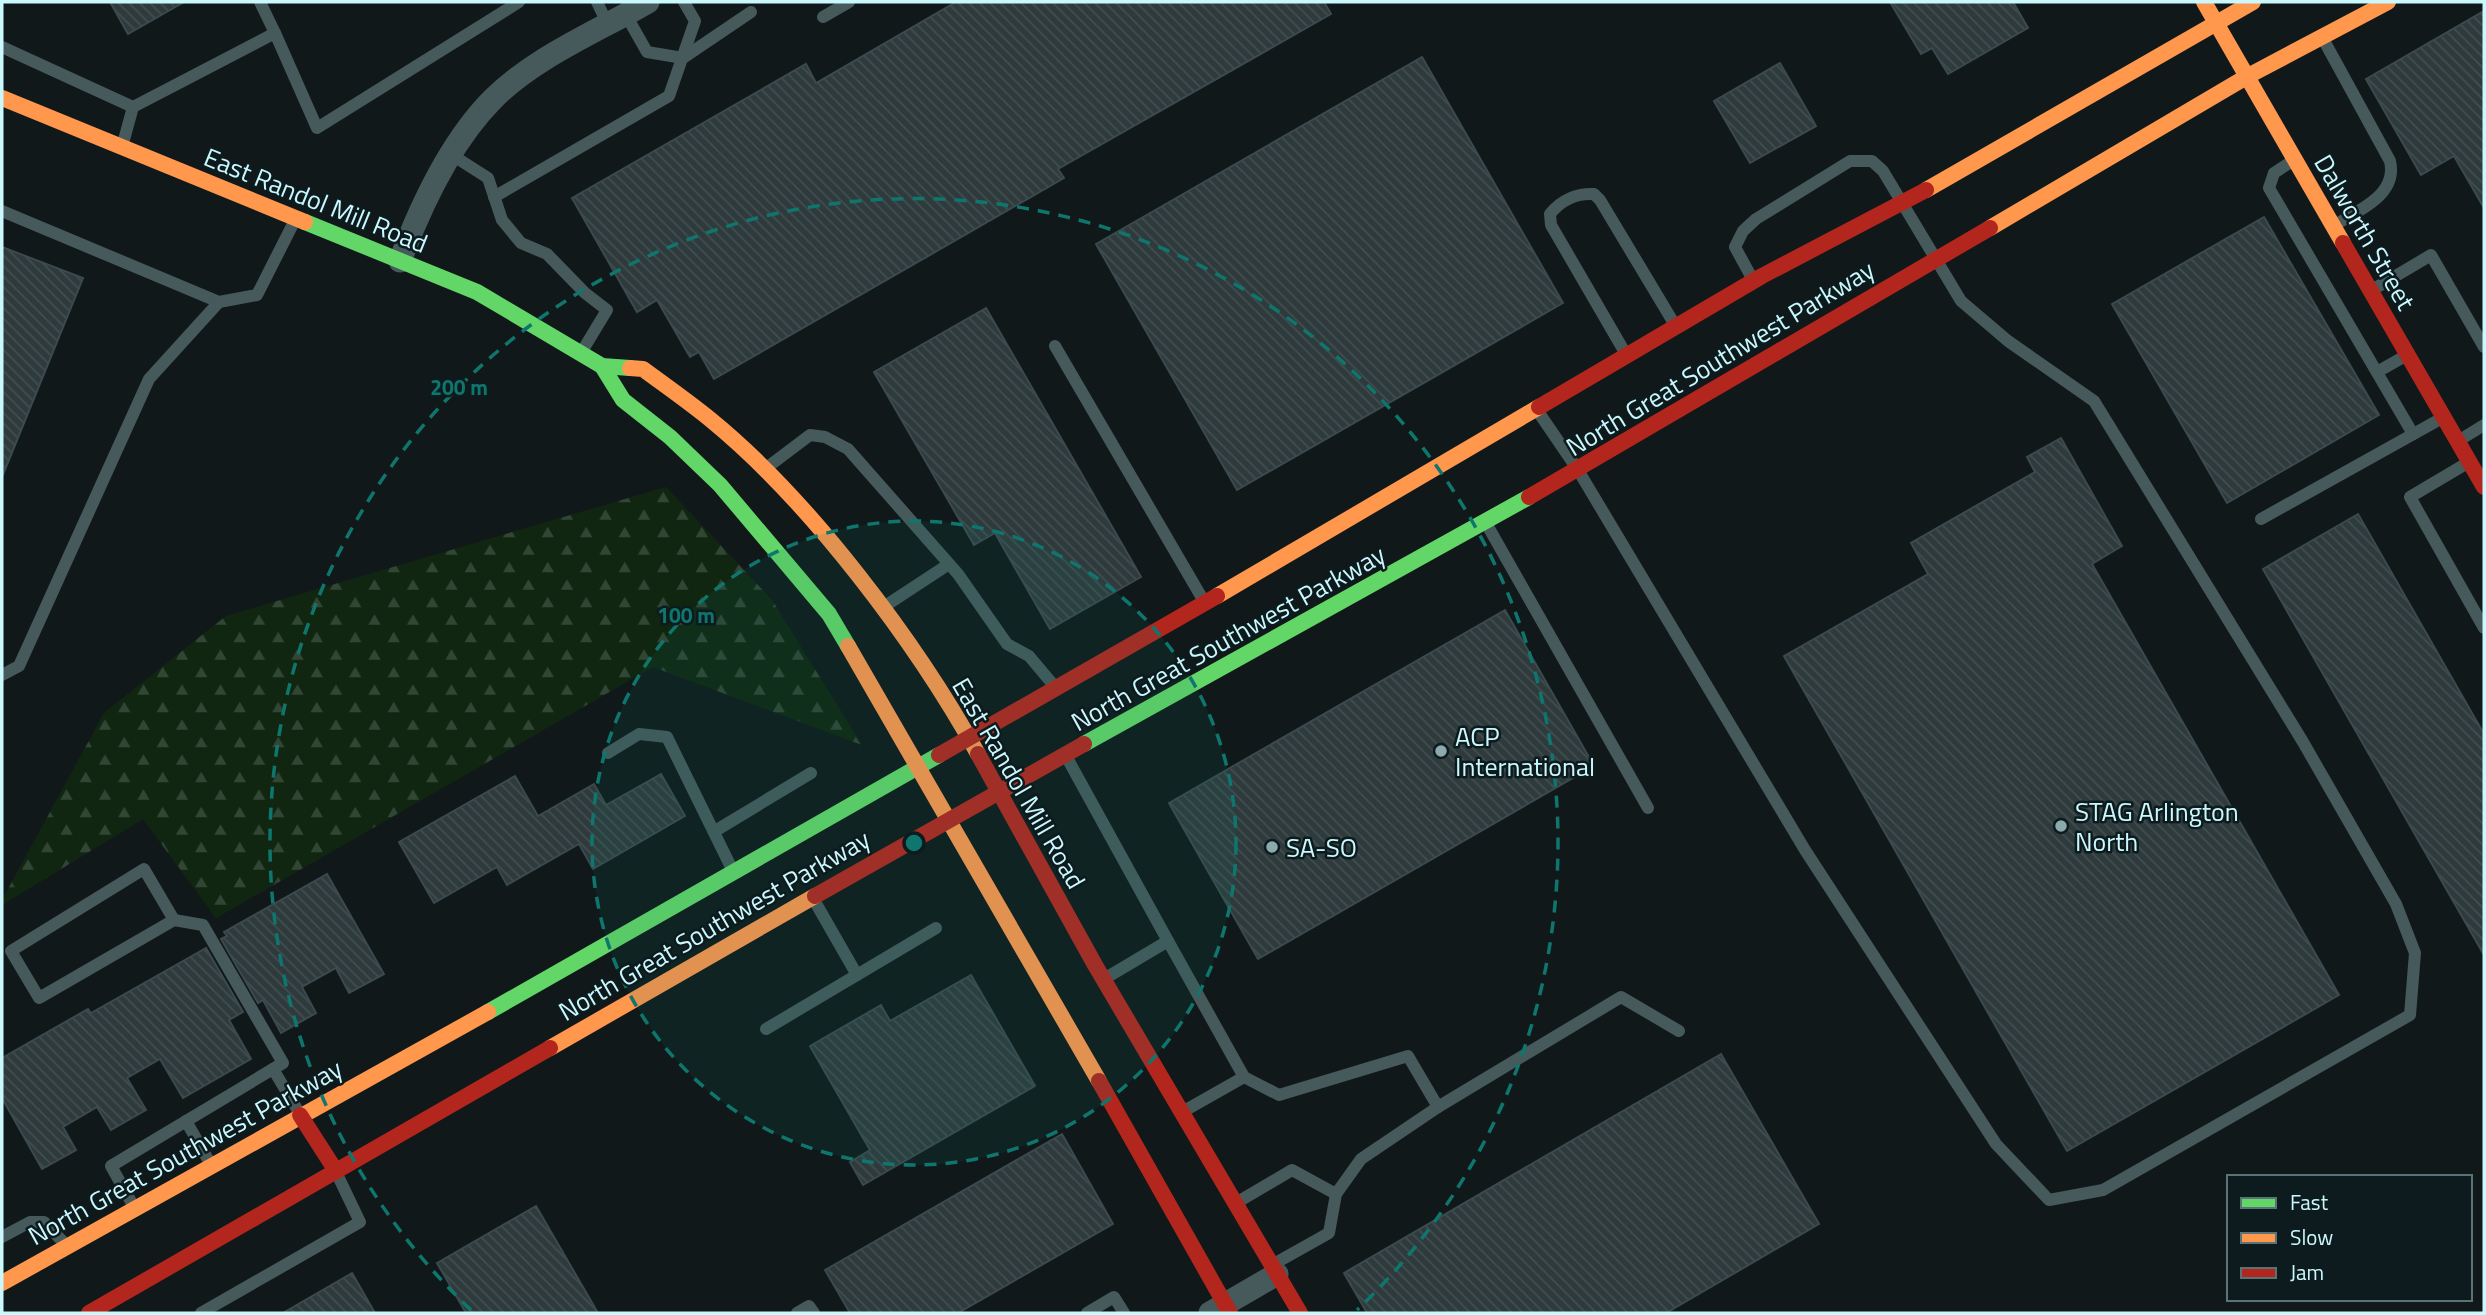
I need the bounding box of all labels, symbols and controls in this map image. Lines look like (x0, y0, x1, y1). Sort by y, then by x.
street label: East Randol Mill Road (198, 137, 434, 263)
street label: Dalworth Street (2305, 147, 2425, 317)
street label: North Great Southwest Parkway (1558, 250, 1882, 466)
text: 200 m (430, 371, 488, 403)
street label: North Great Southwest Parkway (1064, 535, 1392, 741)
text: 100 m (657, 599, 715, 631)
street label: East Randol Mill Road (943, 670, 1095, 896)
place label: ACP International (1455, 717, 1595, 786)
marker: ACP International (1433, 743, 1449, 759)
place label: STAG Arlington North (2075, 792, 2239, 861)
marker: STAG Arlington North (2053, 818, 2069, 834)
street label: North Great Southwest Parkway (551, 820, 877, 1030)
place label: SA-SO (1286, 828, 1357, 867)
centre of rings (902, 831, 926, 855)
marker: SA-SO (1264, 839, 1280, 855)
street label: North Great Southwest Parkway (21, 1049, 349, 1255)
legend (2227, 1175, 2472, 1301)
text: Fast (2290, 1186, 2329, 1218)
text: Slow (2290, 1221, 2333, 1253)
text: Jam (2290, 1256, 2324, 1288)

